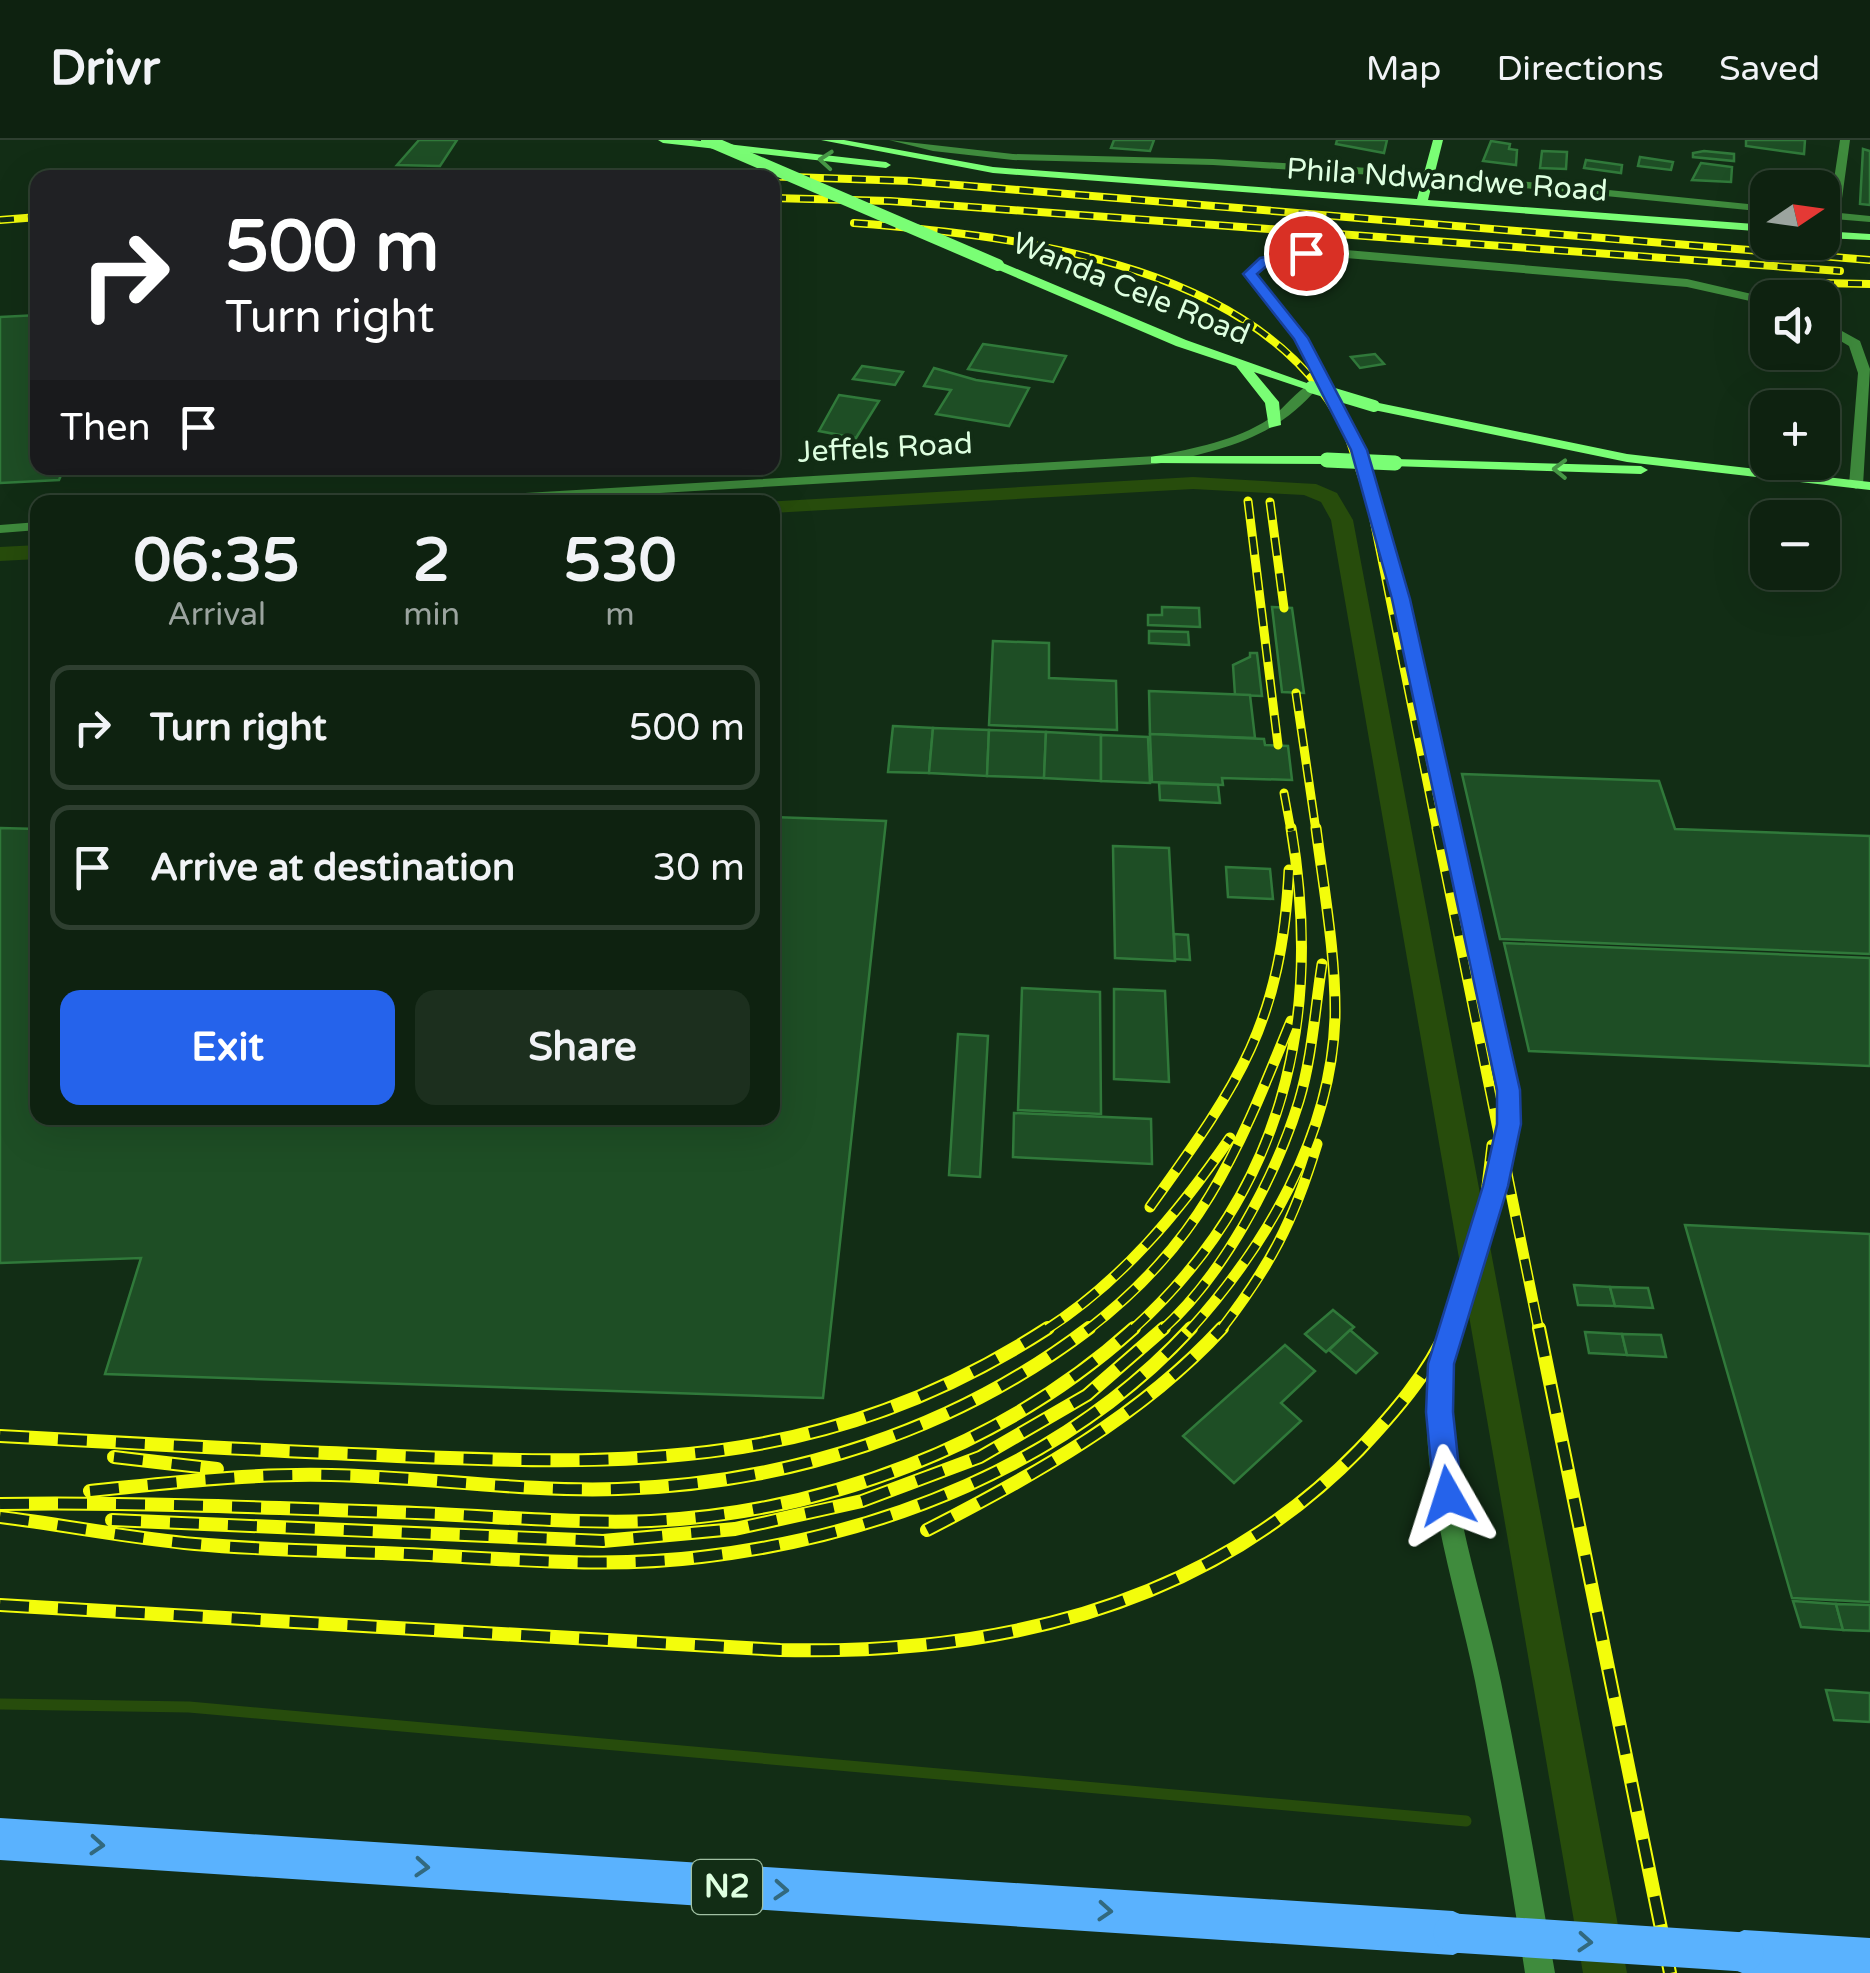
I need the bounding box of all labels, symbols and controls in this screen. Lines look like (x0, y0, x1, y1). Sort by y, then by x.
text: Drivr (50, 40, 160, 98)
text: Map (1366, 48, 1441, 90)
text: Directions (1496, 48, 1664, 90)
text: Saved (1719, 48, 1820, 90)
one-way arrow (818, 149, 834, 171)
street label: Phila Ndwandwe Road (1285, 150, 1609, 210)
north arrow (1750, 170, 1840, 260)
map controls (1750, 170, 1840, 590)
text: 500 m (225, 206, 439, 290)
icon: right (60, 210, 190, 340)
pin (1264, 211, 1349, 296)
street label: Wanda Cele Road (1007, 224, 1255, 354)
icon: arrive (1279, 226, 1334, 281)
button: sound (1750, 280, 1840, 370)
text: Turn right (225, 291, 434, 345)
button: + (1750, 390, 1840, 480)
icon: arrive (171, 400, 226, 455)
text: Then (60, 405, 151, 451)
street label: Jeffels Road (796, 425, 974, 471)
one-way arrow (1552, 458, 1568, 480)
button: − (1750, 500, 1840, 590)
text: 06:35 (133, 525, 300, 597)
text: 2 (413, 525, 450, 597)
text: 530 (563, 525, 677, 597)
text: Arrival (167, 596, 266, 634)
text: min (403, 596, 460, 634)
text: m (605, 596, 635, 634)
icon: right (65, 700, 120, 755)
text: Turn right (150, 705, 327, 751)
text: 500 m (629, 705, 745, 751)
icon: arrive (65, 840, 120, 895)
text: Arrive at destination (150, 845, 515, 891)
text: 30 m (653, 845, 745, 891)
button: Exit (60, 990, 395, 1105)
button: Share (415, 990, 750, 1105)
position arrow (1396, 1444, 1500, 1548)
one-way arrow (90, 1834, 106, 1856)
one-way arrow (414, 1856, 430, 1877)
road number: N2 (692, 1860, 762, 1914)
one-way arrow (773, 1879, 789, 1900)
one-way arrow (1098, 1900, 1114, 1921)
one-way arrow (1578, 1931, 1594, 1952)

